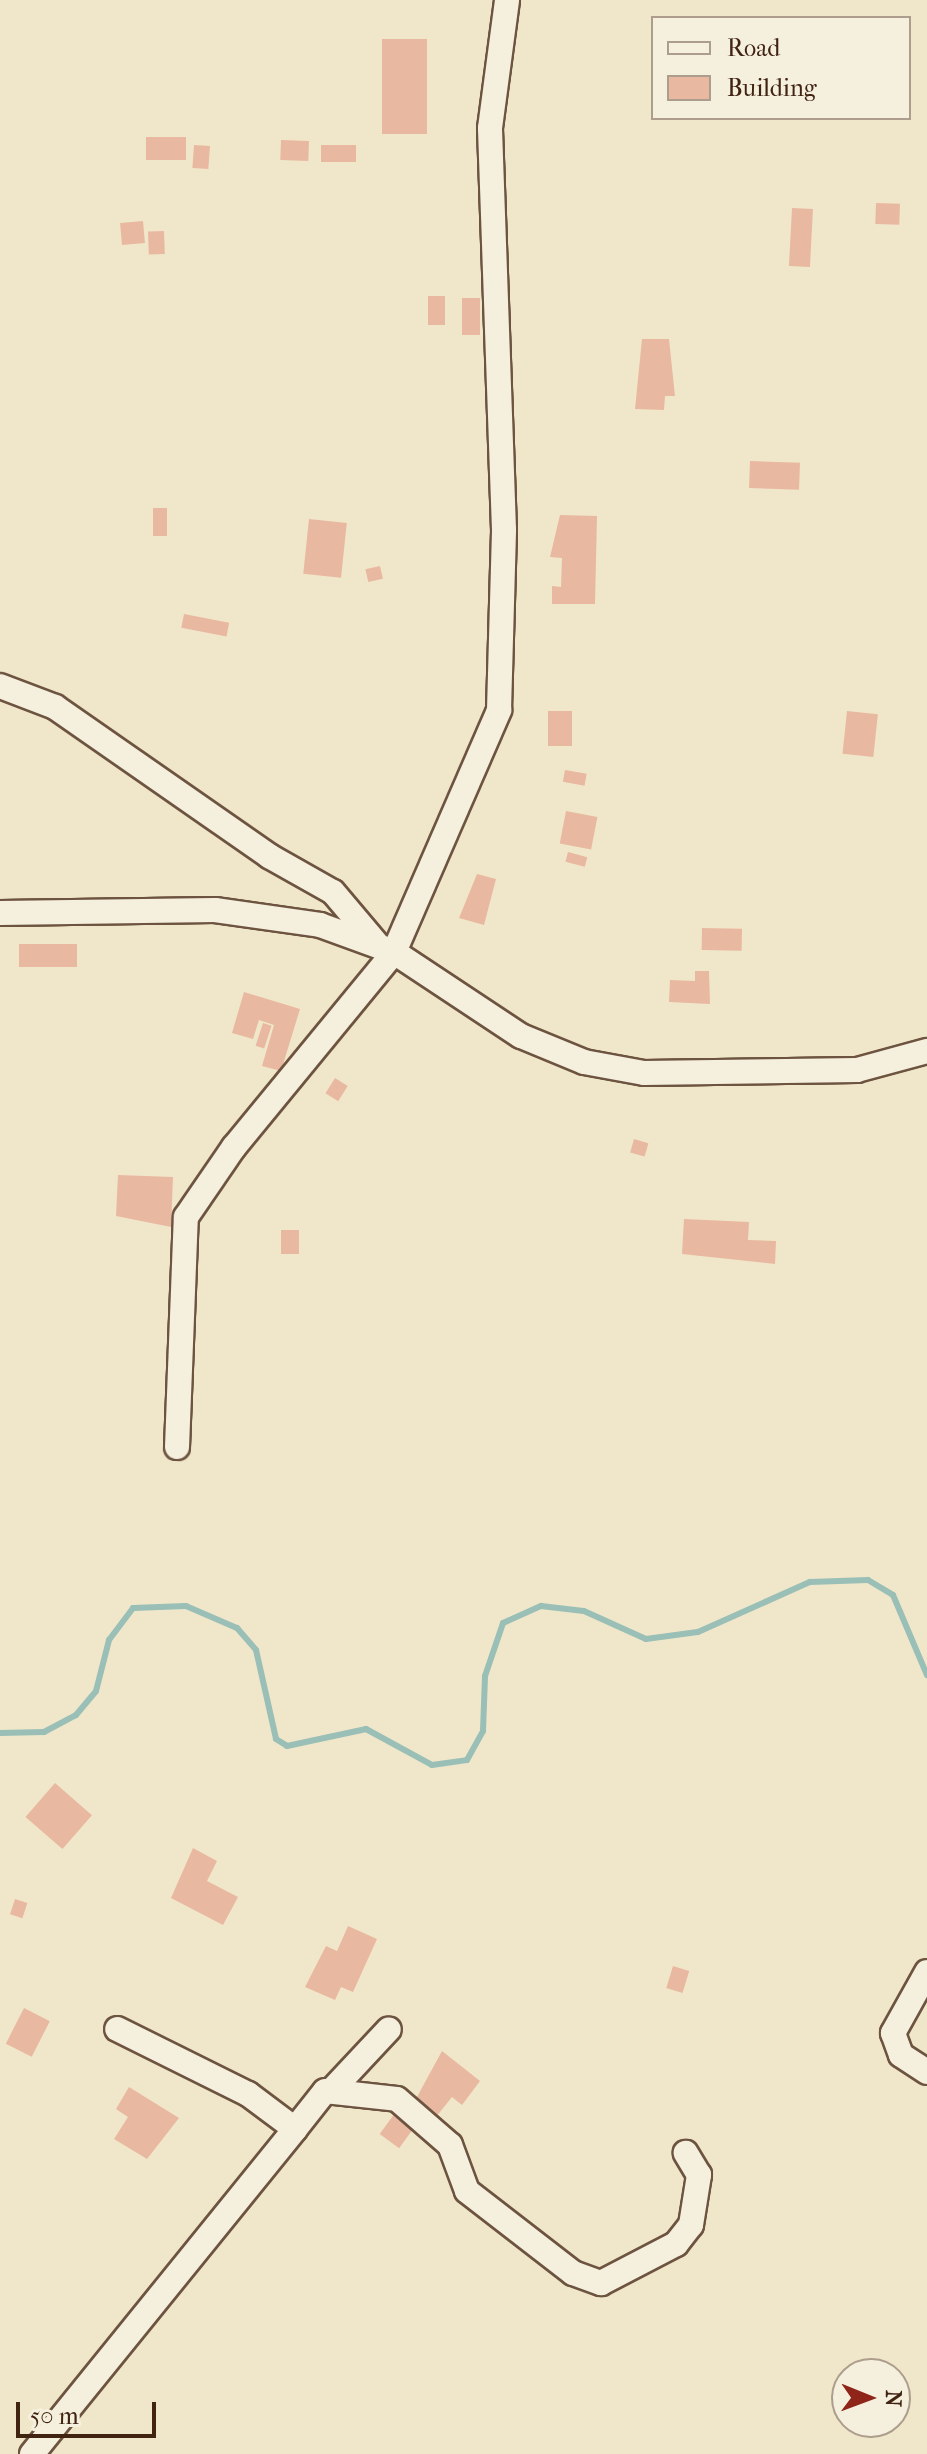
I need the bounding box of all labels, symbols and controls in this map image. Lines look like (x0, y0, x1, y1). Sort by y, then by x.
legend (651, 16, 911, 120)
text: Road (727, 34, 780, 62)
text: Building (727, 74, 817, 102)
north arrow (831, 2358, 911, 2438)
scale bar (20, 2386, 160, 2436)
text: N (880, 2390, 906, 2407)
text: 50 m (30, 2402, 79, 2430)

